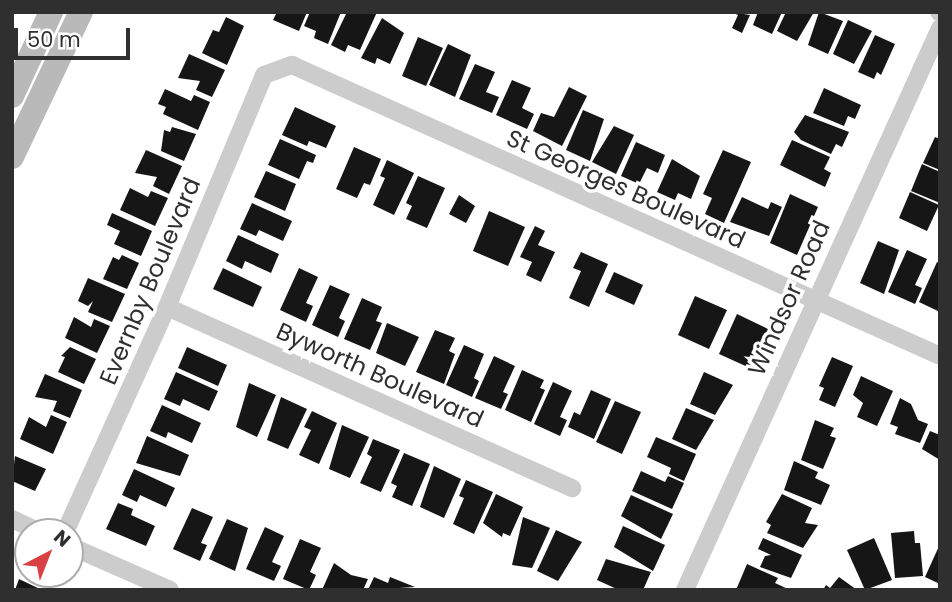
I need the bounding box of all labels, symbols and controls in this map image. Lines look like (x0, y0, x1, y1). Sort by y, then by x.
scale bar (18, 14, 133, 58)
text: 50 m (27, 25, 81, 54)
street label: St Georges Boulevard (502, 123, 750, 255)
street label: Evernby Boulevard (93, 173, 207, 389)
street label: Windsor Road (742, 216, 836, 380)
street label: Byworth Boulevard (272, 316, 488, 434)
north arrow (14, 518, 84, 588)
text: N (48, 524, 76, 553)

